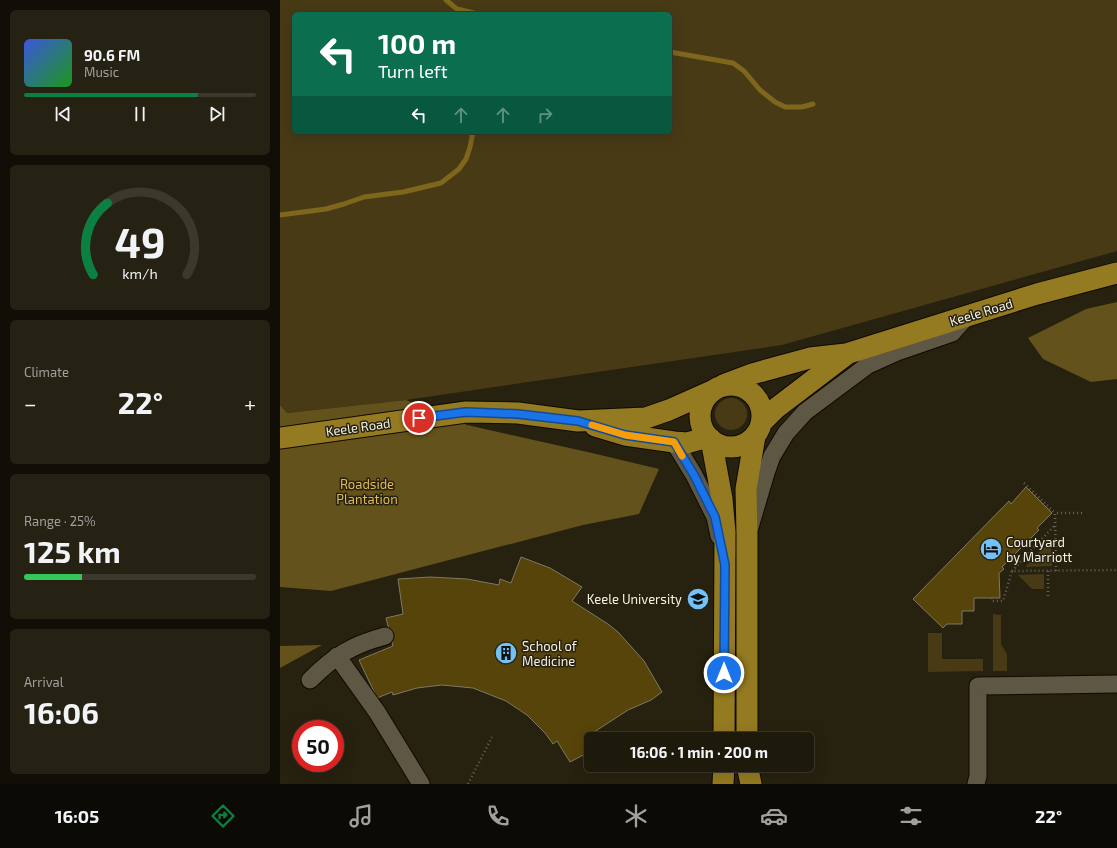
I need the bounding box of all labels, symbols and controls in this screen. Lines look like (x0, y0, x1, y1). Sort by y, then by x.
text: 100 m (378, 26, 456, 60)
icon: left (312, 28, 364, 80)
text: 90.6 FM (84, 46, 140, 64)
text: Turn left (378, 60, 448, 82)
text: Music (84, 64, 119, 80)
icon: previous (52, 103, 74, 125)
icon: pause (129, 103, 151, 125)
icon: next (206, 103, 228, 125)
icon: left (408, 104, 430, 126)
icon: ahead (450, 104, 472, 126)
icon: ahead (492, 104, 514, 126)
icon: right (534, 104, 556, 126)
text: 49 (114, 216, 166, 266)
text: km/h (122, 265, 158, 282)
street label: Keele Road (948, 295, 1014, 329)
text: Climate (24, 364, 69, 380)
text: 22° (118, 384, 163, 420)
text: − (24, 390, 37, 416)
text: + (244, 390, 256, 416)
pin (402, 401, 436, 435)
icon: arrive (408, 407, 430, 429)
street label: Keele Road (325, 415, 391, 439)
park label: Roadside Plantation (336, 476, 398, 507)
text: Range · 25% (24, 513, 96, 529)
text: 125 km (24, 533, 121, 569)
place label: Courtyard by Marriott (1006, 534, 1072, 565)
hotel icon: Courtyard by Marriott (978, 536, 1004, 562)
school or university icon: Keele University (685, 586, 711, 612)
place label: Keele University (587, 591, 682, 607)
place label: School of Medicine (522, 638, 578, 669)
building icon: School of Medicine (493, 640, 519, 666)
position arrow (703, 652, 745, 694)
text: Arrival (24, 674, 64, 690)
text: 16:06 (24, 694, 99, 730)
speed limit sign: 50 (292, 720, 344, 772)
text: 16:06 · 1 min · 200 m (630, 743, 768, 761)
icon: directions (209, 802, 237, 830)
icon: music (347, 802, 375, 830)
icon: phone (484, 802, 512, 830)
icon: climate (622, 802, 650, 830)
icon: car (760, 802, 788, 830)
icon: filters (897, 802, 925, 830)
text: 16:05 (55, 805, 99, 827)
text: 22° (1035, 805, 1062, 827)

